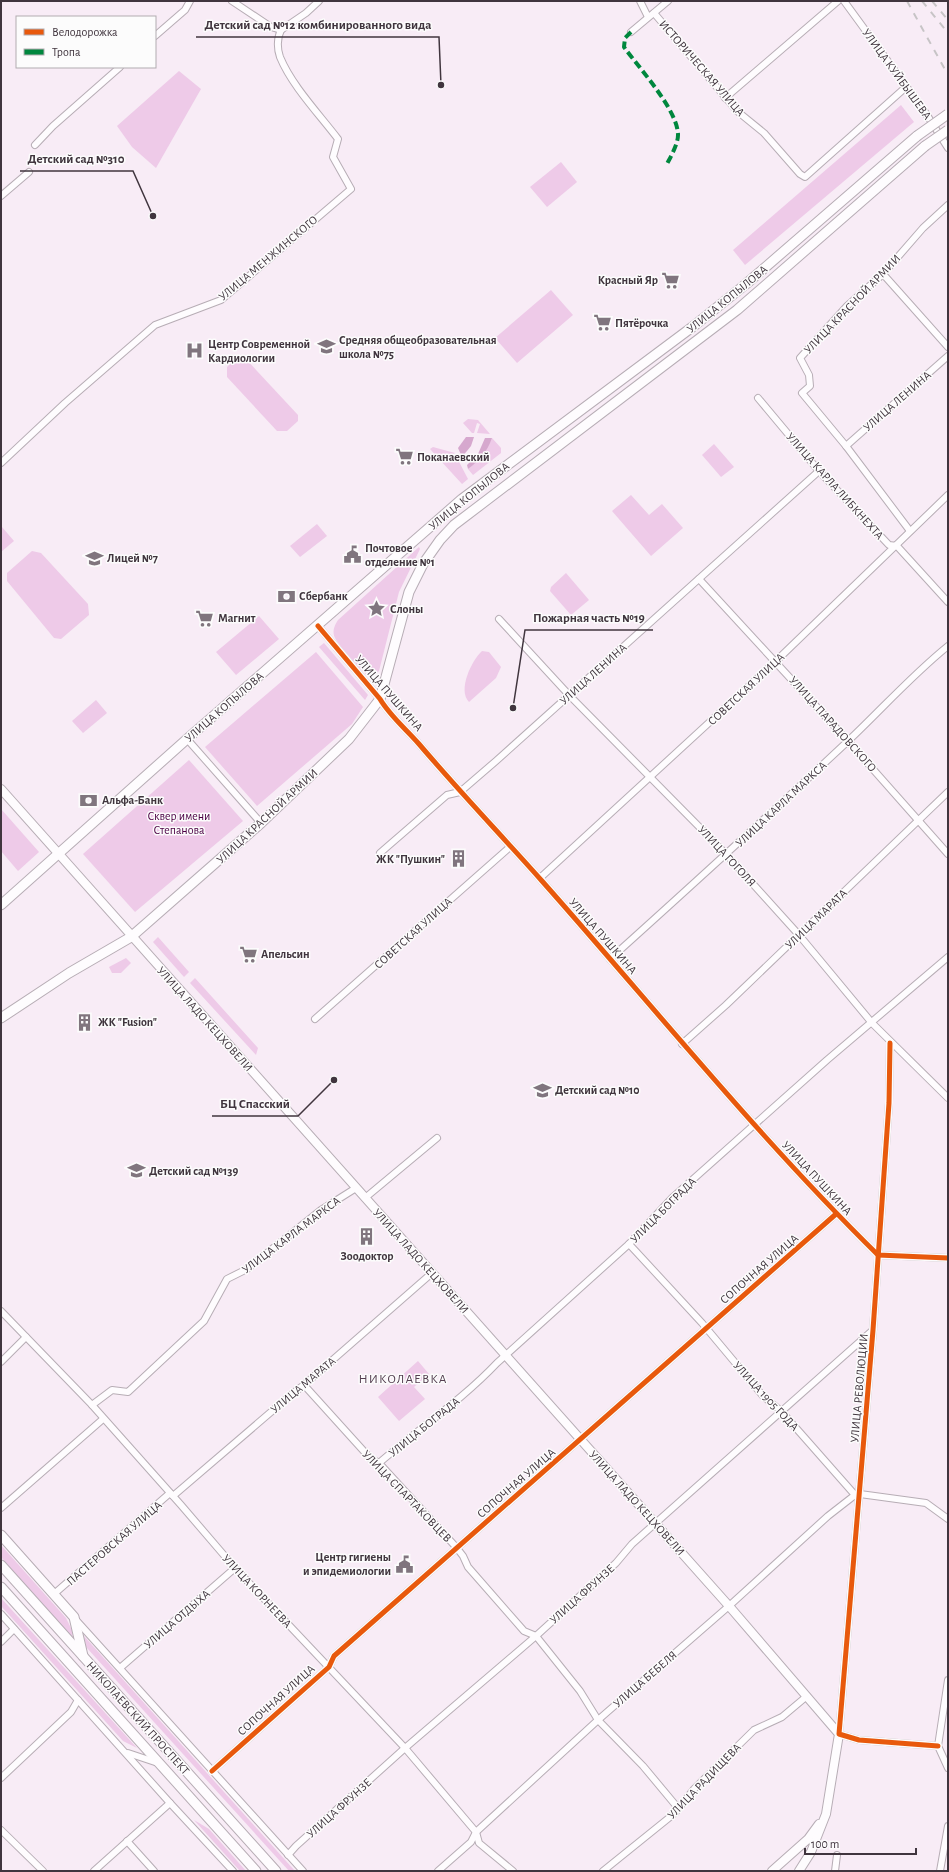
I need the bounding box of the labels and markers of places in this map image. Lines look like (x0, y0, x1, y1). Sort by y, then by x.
callout: Детский сад №12 комбинированного вида (196, 12, 439, 37)
callout: Детский сад №310 (20, 146, 133, 171)
supermarket icon: Красный Яр (661, 270, 681, 290)
place label: Красный Яр (598, 274, 658, 286)
supermarket icon: Пятёрочка (592, 313, 612, 333)
place label: Пятёрочка (615, 317, 669, 329)
place label: Средняя общеобразовательная школа №75 (339, 334, 497, 360)
school or university icon: Средняя общеобразовательная школа №75 (316, 337, 336, 357)
place label: Центр Современной Кардиологии (208, 338, 310, 364)
hospital icon: Центр Современной Кардиологии (185, 341, 205, 361)
supermarket icon: Поканаевский (394, 447, 414, 467)
place label: Поканаевский (417, 451, 490, 463)
place label: Почтовое отделение №1 (365, 542, 435, 568)
public building icon: Почтовое отделение №1 (342, 545, 362, 565)
school or university icon: Лицей №7 (84, 548, 104, 568)
place label: Лицей №7 (107, 552, 158, 564)
bank icon: Сбербанк (276, 586, 296, 606)
place label: Сбербанк (299, 590, 348, 602)
place icon: Слоны (367, 599, 387, 619)
place label: Слоны (390, 603, 423, 615)
callout: Пожарная часть №19 (525, 605, 653, 630)
supermarket icon: Магнит (195, 608, 215, 628)
place label: Магнит (218, 612, 256, 624)
bank icon: Альфа-Банк (79, 790, 99, 810)
place label: Альфа-Банк (102, 794, 163, 806)
building icon: ЖК "Пушкин" (448, 849, 468, 869)
place label: ЖК "Пушкин" (376, 853, 445, 866)
supermarket icon: Апельсин (238, 944, 258, 964)
place label: Апельсин (261, 948, 310, 960)
building icon: ЖК "Fusion" (75, 1012, 95, 1032)
place label: ЖК "Fusion" (98, 1016, 157, 1028)
school or university icon: Детский сад №10 (532, 1080, 552, 1100)
place label: Детский сад №10 (555, 1084, 639, 1096)
callout: БЦ Спасский (212, 1091, 298, 1116)
school or university icon: Детский сад №139 (126, 1161, 146, 1181)
place label: Детский сад №139 (149, 1165, 238, 1177)
building icon: Зоодоктор (357, 1227, 377, 1247)
place label: Зоодоктор (340, 1250, 394, 1262)
place label: Центр гигиены и эпидемиологии (303, 1551, 391, 1577)
public building icon: Центр гигиены и эпидемиологии (394, 1554, 414, 1574)

